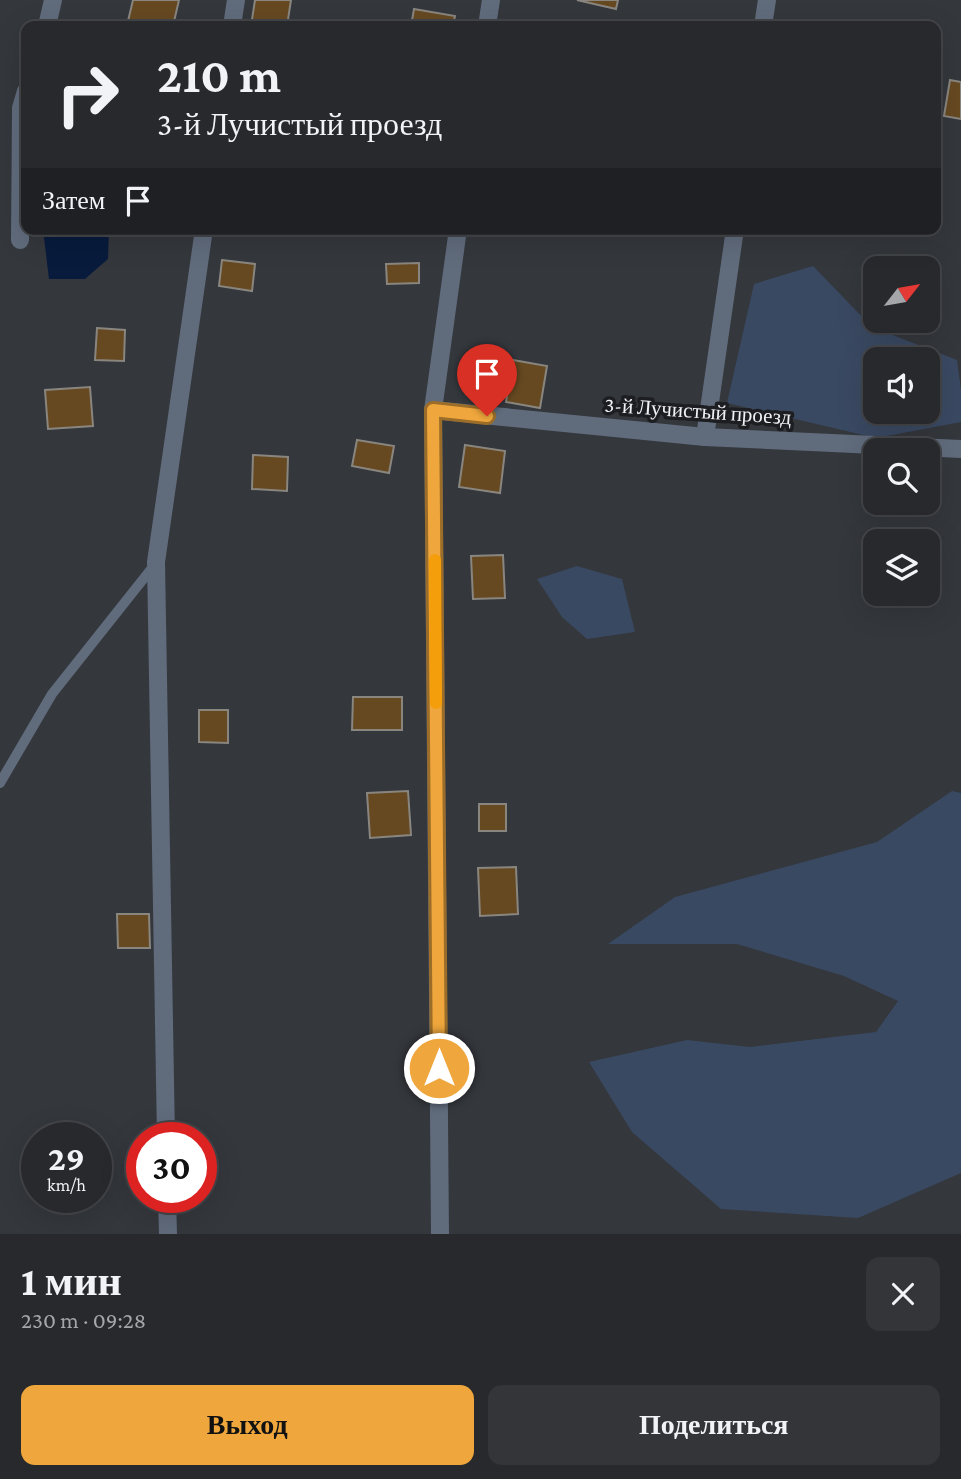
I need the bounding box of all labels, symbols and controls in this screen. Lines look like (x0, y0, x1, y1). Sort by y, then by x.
text: 210 m (157, 48, 281, 103)
icon: right (42, 49, 133, 140)
text: 3-й Лучистый проезд (157, 106, 442, 142)
icon: arrive (119, 182, 157, 220)
text: Затем (42, 186, 105, 215)
north arrow (863, 256, 940, 332)
map controls (863, 256, 940, 606)
pin (457, 344, 517, 416)
button: sound (863, 347, 940, 424)
icon: arrive (468, 355, 506, 393)
street label: 3-й Лучистый проезд (604, 392, 793, 430)
button: search (863, 438, 940, 515)
button: layers (863, 529, 940, 606)
position arrow (402, 1031, 476, 1105)
speed limit sign: 30 (126, 1122, 217, 1213)
text: 29 (48, 1139, 85, 1178)
text: km/h (47, 1175, 86, 1195)
text: 1 мин (21, 1257, 122, 1304)
button: close (866, 1257, 940, 1331)
text: 230 m · 09:28 (21, 1307, 146, 1333)
button: Выход (21, 1385, 474, 1465)
button: Поделиться (488, 1385, 940, 1465)

